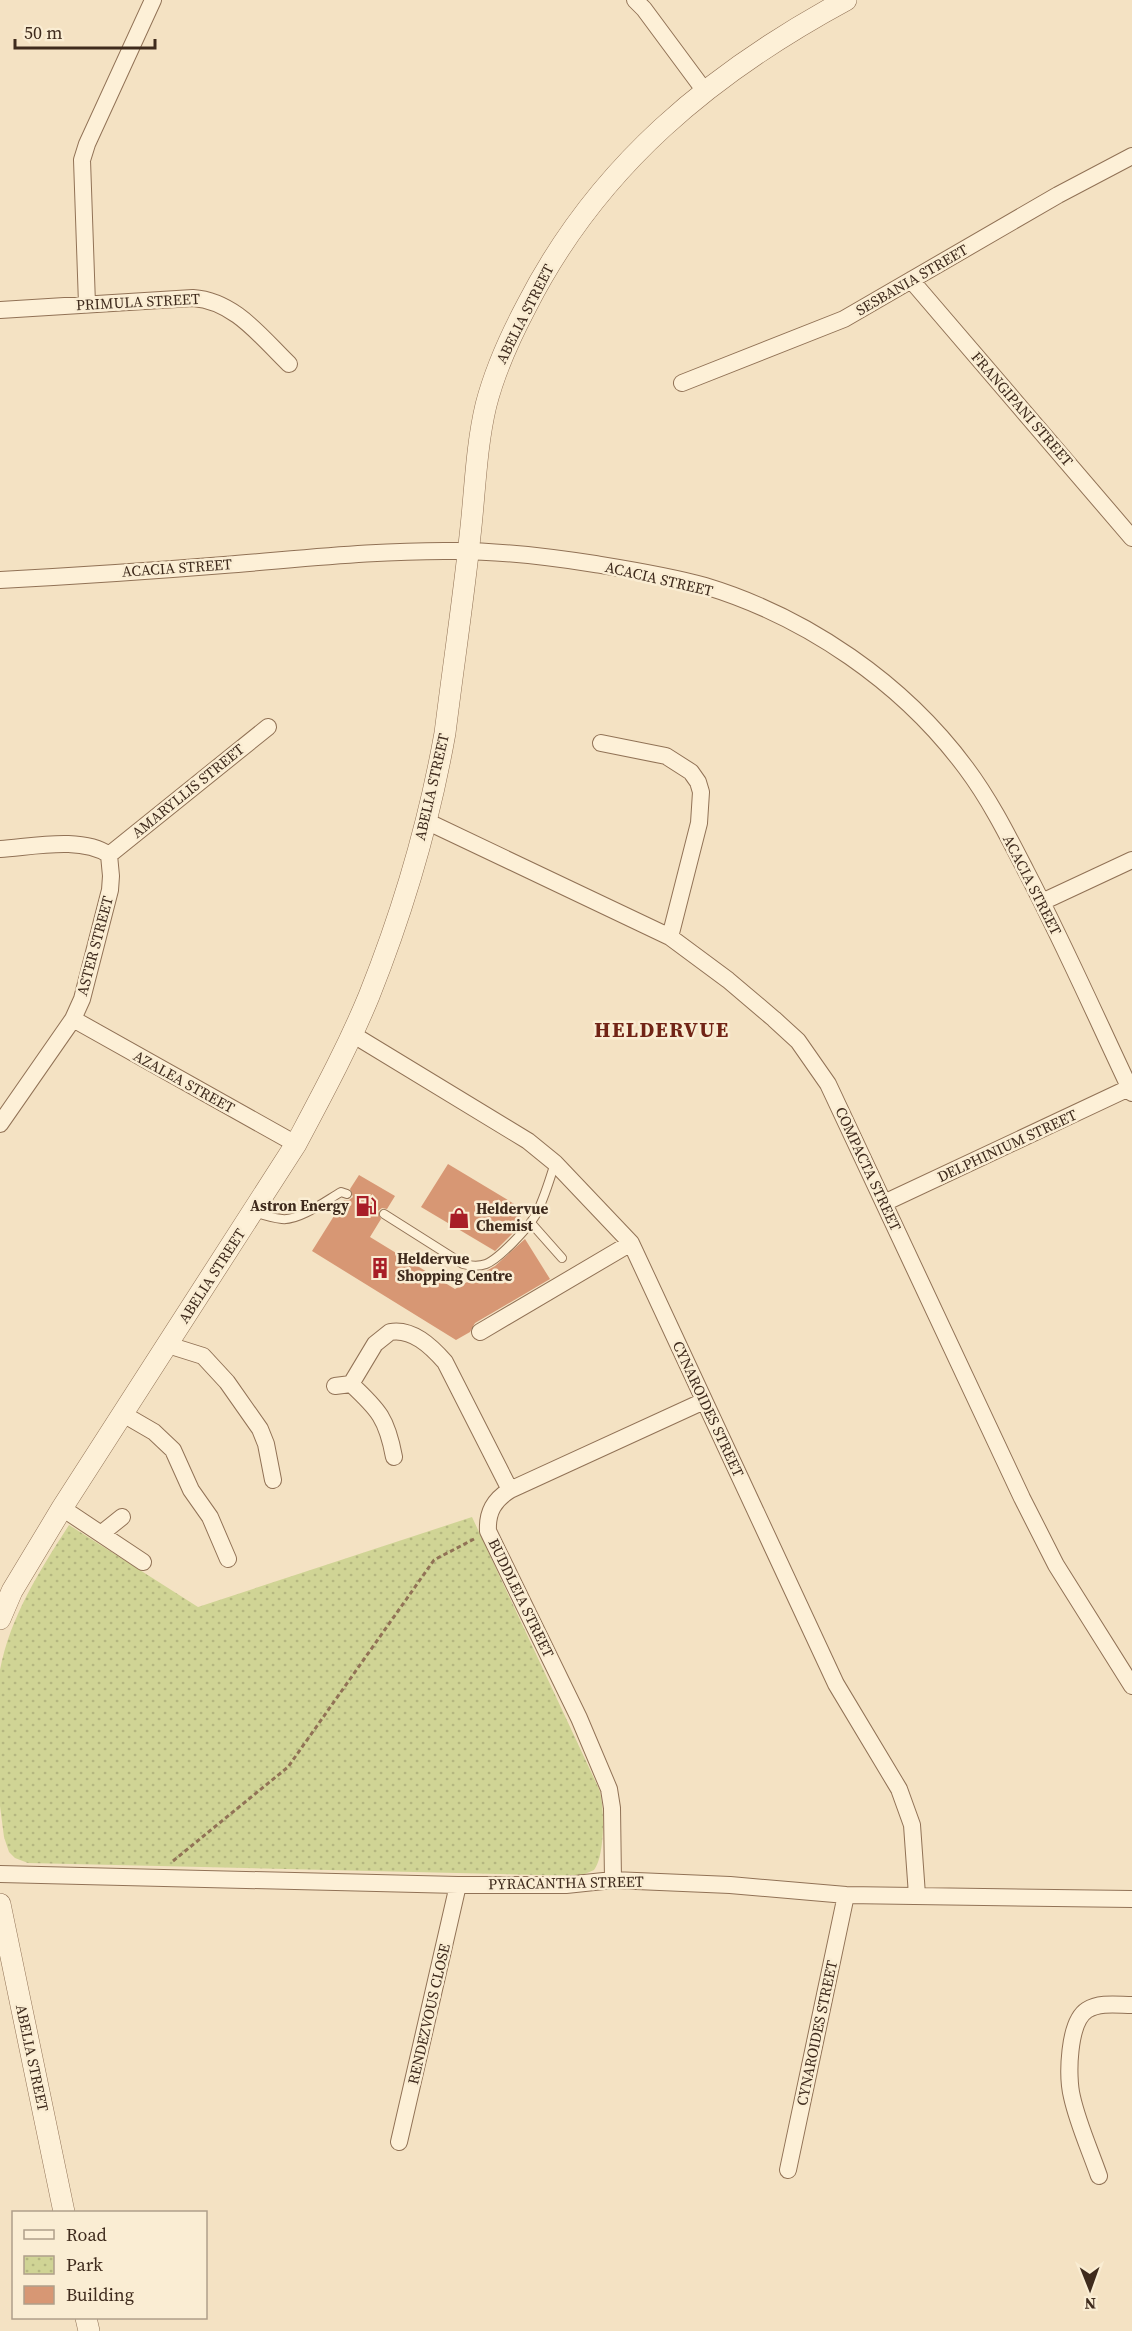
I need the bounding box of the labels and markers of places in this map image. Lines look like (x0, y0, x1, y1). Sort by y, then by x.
fuel station icon: Astron Energy (354, 1194, 378, 1218)
place label: Astron Energy (250, 1195, 349, 1216)
place label: Heldervue Chemist (476, 1198, 548, 1236)
shop icon: Heldervue Chemist (447, 1206, 471, 1230)
place label: Heldervue Shopping Centre (397, 1248, 513, 1286)
building icon: Heldervue Shopping Centre (368, 1256, 392, 1280)

